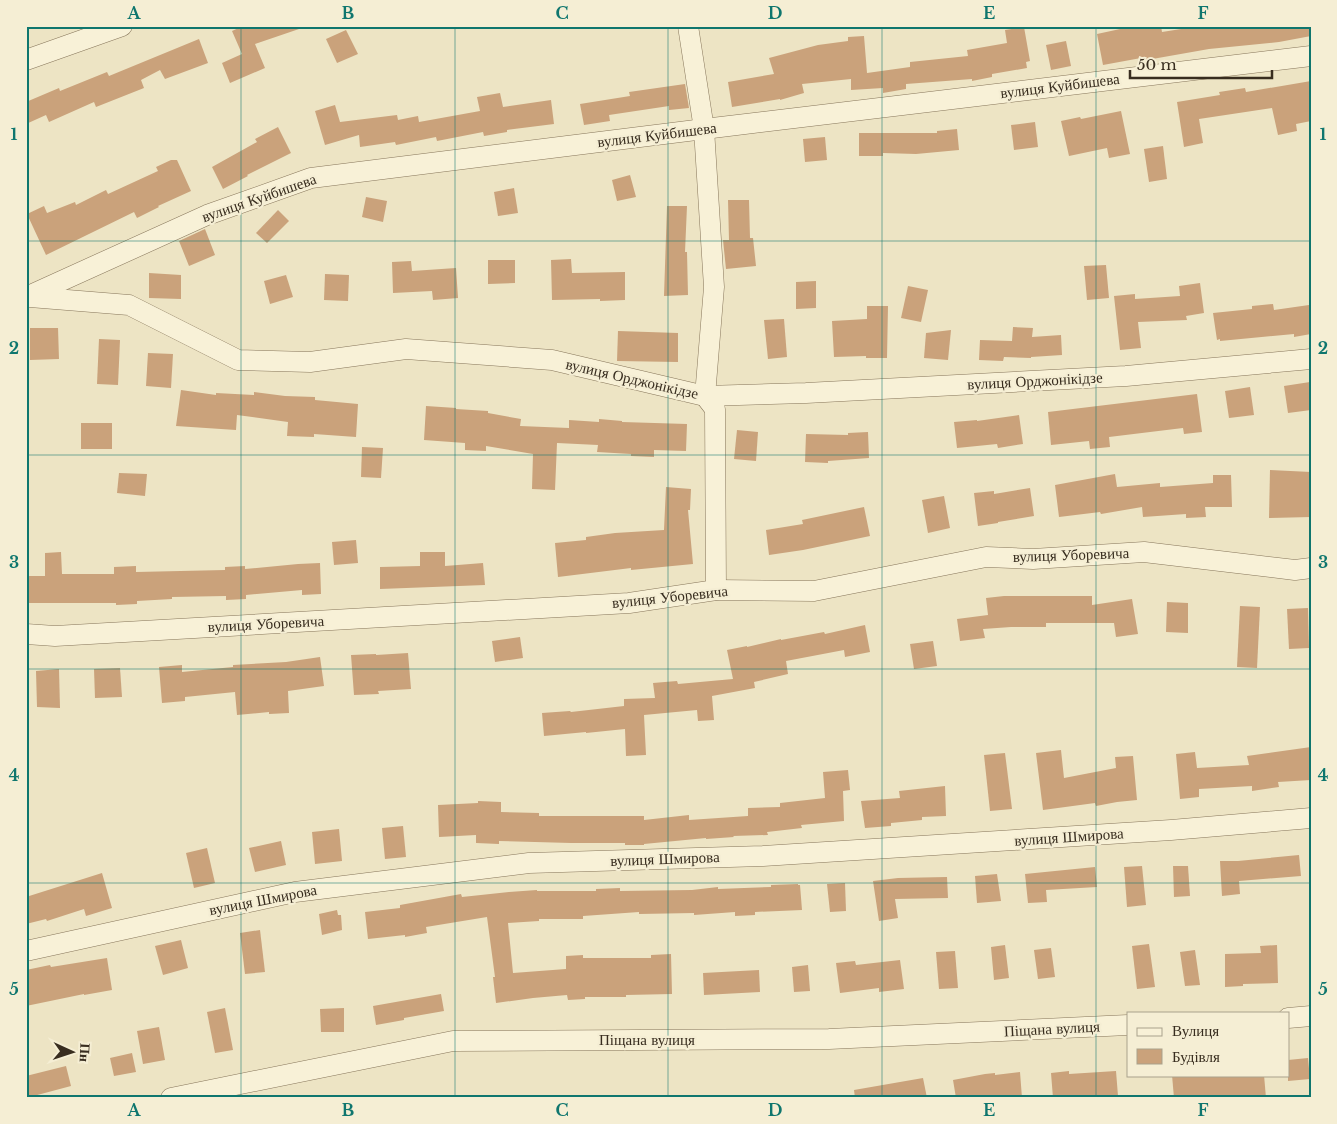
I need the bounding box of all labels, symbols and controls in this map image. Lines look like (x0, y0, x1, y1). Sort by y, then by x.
text: A (127, 3, 142, 23)
text: B (342, 3, 355, 23)
text: C (555, 3, 569, 23)
text: D (768, 3, 782, 23)
text: E (983, 3, 995, 23)
text: F (1197, 3, 1209, 23)
scale bar (1130, 48, 1272, 80)
text: 50 m (1137, 55, 1177, 74)
street label: вулиця Куйбишева (999, 69, 1121, 102)
street label: вулиця Куйбишева (596, 118, 718, 151)
text: 1 (11, 124, 18, 144)
text: 1 (1320, 124, 1327, 144)
street label: вулиця Куйбишева (199, 169, 319, 226)
text: 2 (9, 338, 19, 358)
text: 2 (1318, 338, 1328, 358)
street label: вулиця Орджонікідзе (564, 354, 701, 403)
street label: вулиця Орджонікідзе (967, 367, 1103, 394)
street label: вулиця Уборевича (1012, 543, 1130, 566)
text: 3 (9, 552, 19, 572)
text: 3 (1318, 552, 1328, 572)
street label: вулиця Уборевича (611, 581, 729, 612)
street label: вулиця Уборевича (207, 611, 325, 636)
text: 4 (9, 765, 19, 785)
text: 4 (1318, 765, 1328, 785)
street label: вулиця Шмирова (1014, 823, 1125, 850)
street label: вулиця Шмирова (610, 847, 720, 870)
street label: вулиця Шмирова (207, 880, 319, 919)
text: 5 (9, 979, 19, 999)
text: 5 (1318, 979, 1328, 999)
legend (1127, 1012, 1290, 1076)
street label: Піщана вулиця (1004, 1016, 1101, 1041)
text: Вулиця (1172, 1021, 1219, 1040)
north arrow (48, 1026, 98, 1076)
street label: Піщана вулиця (599, 1030, 695, 1049)
text: Пн (75, 1043, 94, 1063)
text: Будівля (1172, 1047, 1220, 1066)
text: A (127, 1100, 142, 1120)
text: B (342, 1100, 355, 1120)
text: C (555, 1100, 569, 1120)
text: D (768, 1100, 782, 1120)
text: E (983, 1100, 995, 1120)
text: F (1197, 1100, 1209, 1120)

